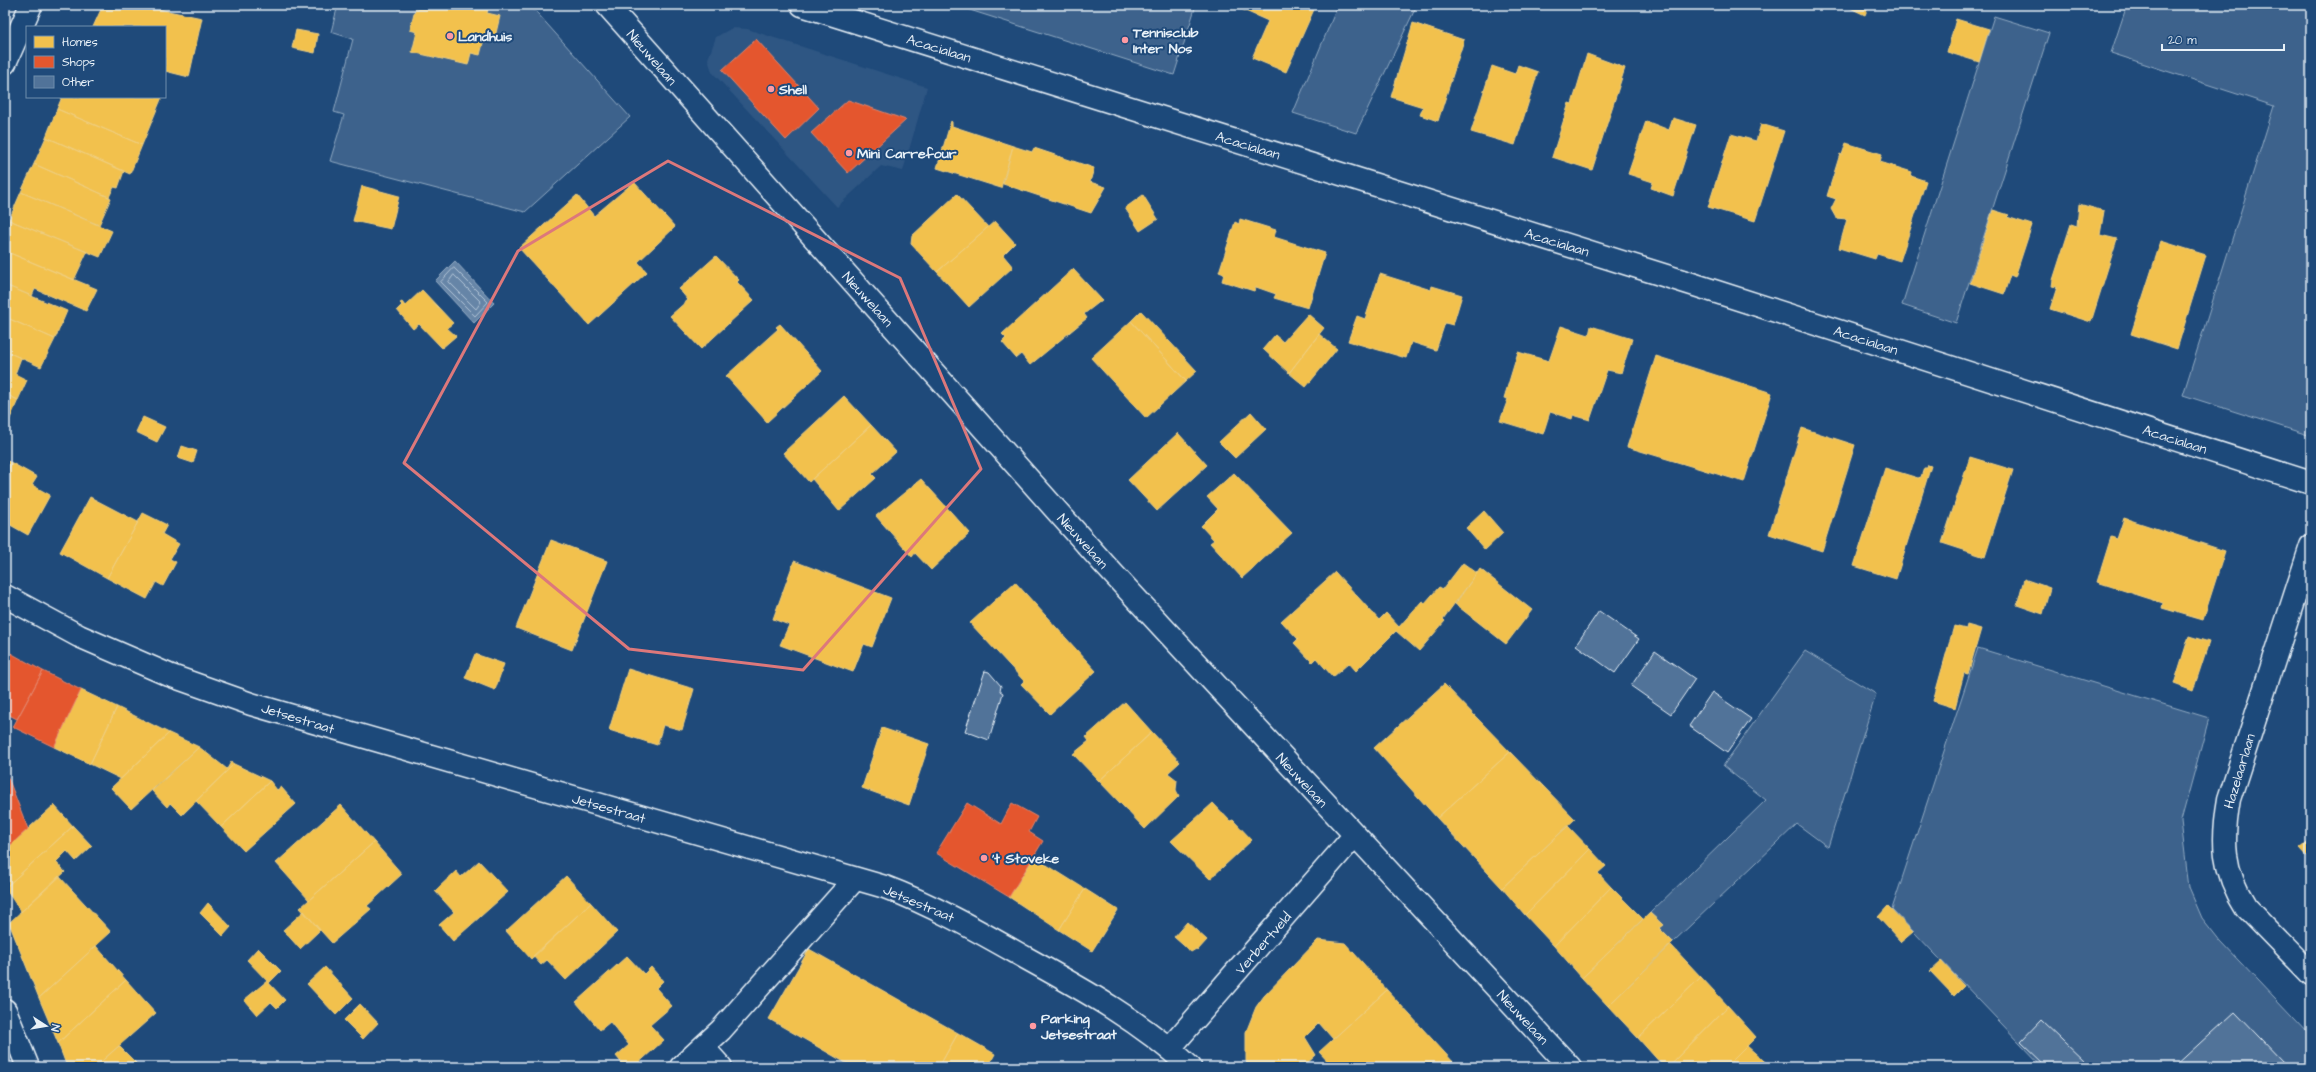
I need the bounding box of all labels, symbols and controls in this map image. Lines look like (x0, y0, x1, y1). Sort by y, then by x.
place label: Tennisclub Inter Nos (1132, 23, 1199, 59)
street label: Nieuwelaan (621, 25, 681, 90)
legend (26, 26, 166, 98)
scale bar (2162, 26, 2284, 52)
place label: Landhuis (458, 27, 512, 47)
street label: Acacialaan (904, 30, 973, 68)
marker: Landhuis (445, 31, 455, 41)
text: 20 m (2168, 32, 2197, 49)
text: Homes (62, 34, 98, 51)
marker: Tennisclub Inter Nos (1120, 35, 1130, 45)
text: Shops (62, 54, 95, 71)
text: Other (62, 74, 94, 91)
place label: Shell (778, 80, 808, 100)
marker: Shell (766, 84, 776, 94)
street label: Acacialaan (1213, 127, 1282, 165)
place label: Mini Carrefour (857, 144, 957, 164)
marker: Mini Carrefour (844, 148, 854, 158)
street label: Acacialaan (1522, 224, 1591, 262)
street label: Nieuwelaan (837, 268, 897, 332)
street label: Acacialaan (1831, 321, 1900, 361)
street label: Acacialaan (2140, 420, 2209, 460)
street label: Nieuwelaan (1052, 510, 1112, 574)
street label: Jetsestraat (259, 698, 337, 740)
street label: Hazelaarlaan (2219, 731, 2261, 811)
street label: Nieuwelaan (1271, 749, 1332, 812)
street label: Jetsestraat (570, 789, 648, 829)
place label: 't Stoveke (991, 849, 1060, 869)
marker: 't Stoveke (979, 853, 989, 863)
street label: Jetsestraat (880, 880, 958, 928)
street label: Verbertveld (1231, 908, 1297, 979)
street label: Nieuwelaan (1492, 986, 1553, 1049)
north arrow (26, 1006, 66, 1046)
place label: Parking Jetsestraat (1040, 1009, 1117, 1045)
marker: Parking Jetsestraat (1028, 1021, 1038, 1031)
text: N (47, 1023, 63, 1033)

